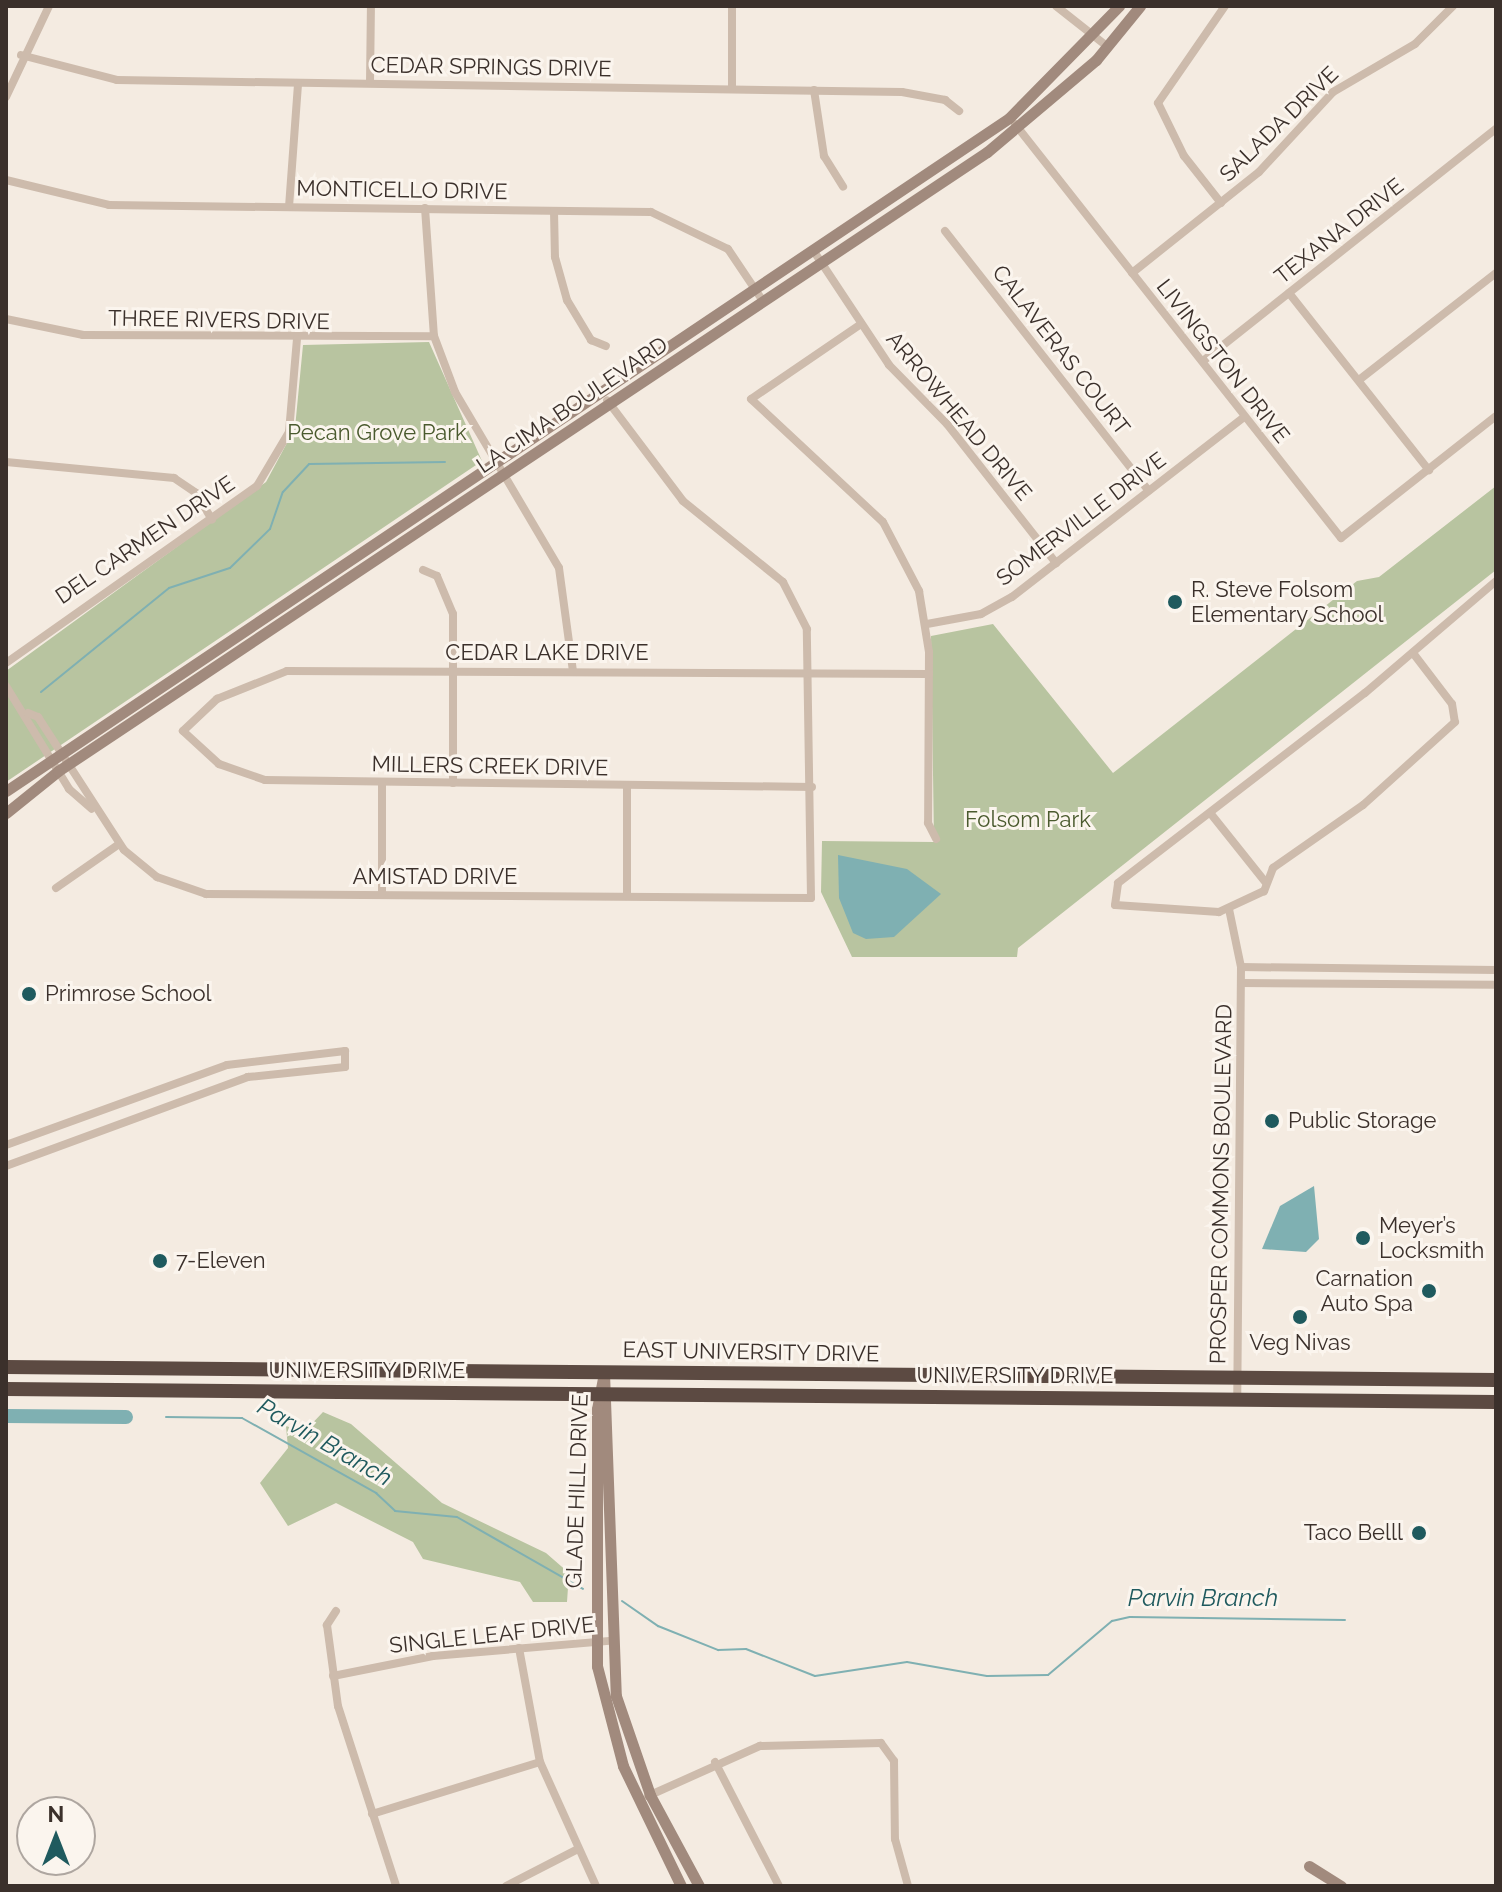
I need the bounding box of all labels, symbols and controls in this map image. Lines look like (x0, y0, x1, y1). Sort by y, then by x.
street label: CEDAR SPRINGS DRIVE (370, 52, 612, 82)
street label: SALADA DRIVE (1214, 61, 1344, 187)
street label: TEXANA DRIVE (1269, 172, 1409, 290)
street label: MONTICELLO DRIVE (296, 175, 508, 205)
street label: CALAVERAS COURT (987, 260, 1135, 440)
street label: LIVINGSTON DRIVE (1151, 274, 1295, 448)
street label: THREE RIVERS DRIVE (108, 305, 330, 335)
street label: ARROWHEAD DRIVE (881, 326, 1037, 506)
street label: LA CIMA BOULEVARD (471, 331, 673, 479)
park label: Pecan Grove Park (287, 420, 467, 446)
street label: SOMERVILLE DRIVE (991, 447, 1171, 591)
street label: DEL CARMEN DRIVE (50, 470, 240, 610)
place label: R. Steve Folsom Elementary School (1191, 576, 1384, 628)
marker: R. Steve Folsom Elementary School (1166, 593, 1184, 611)
street label: CEDAR LAKE DRIVE (445, 640, 649, 666)
street label: MILLERS CREEK DRIVE (371, 751, 609, 781)
park label: Folsom Park (965, 807, 1091, 833)
street label: AMISTAD DRIVE (353, 864, 517, 890)
place label: Primrose School (45, 981, 211, 1007)
marker: Primrose School (20, 985, 38, 1003)
street label: PROSPER COMMONS BOULEVARD (1205, 1004, 1237, 1364)
place label: Public Storage (1288, 1108, 1436, 1134)
marker: Public Storage (1263, 1112, 1281, 1130)
place label: Meyer’s Locksmith (1379, 1212, 1484, 1264)
marker: Meyer’s Locksmith (1354, 1229, 1372, 1247)
place label: 7-Eleven (176, 1248, 265, 1274)
marker: 7-Eleven (151, 1252, 169, 1270)
place label: Carnation Auto Spa (1315, 1265, 1413, 1316)
marker: Carnation Auto Spa (1420, 1282, 1438, 1300)
marker: Veg Nivas (1291, 1308, 1309, 1326)
place label: Veg Nivas (1249, 1330, 1351, 1356)
street label: EAST UNIVERSITY DRIVE (622, 1337, 880, 1367)
street label: UNIVERSITY DRIVE (268, 1358, 466, 1384)
street label: UNIVERSITY DRIVE (916, 1363, 1114, 1389)
water label: Parvin Branch (253, 1392, 397, 1492)
street label: GLADE HILL DRIVE (560, 1393, 594, 1589)
place label: Taco Belll (1304, 1520, 1403, 1546)
marker: Taco Belll (1410, 1524, 1428, 1542)
water label: Parvin Branch (1128, 1584, 1278, 1612)
street label: SINGLE LEAF DRIVE (388, 1611, 596, 1659)
north arrow (16, 1796, 96, 1876)
text: N (48, 1801, 64, 1827)

